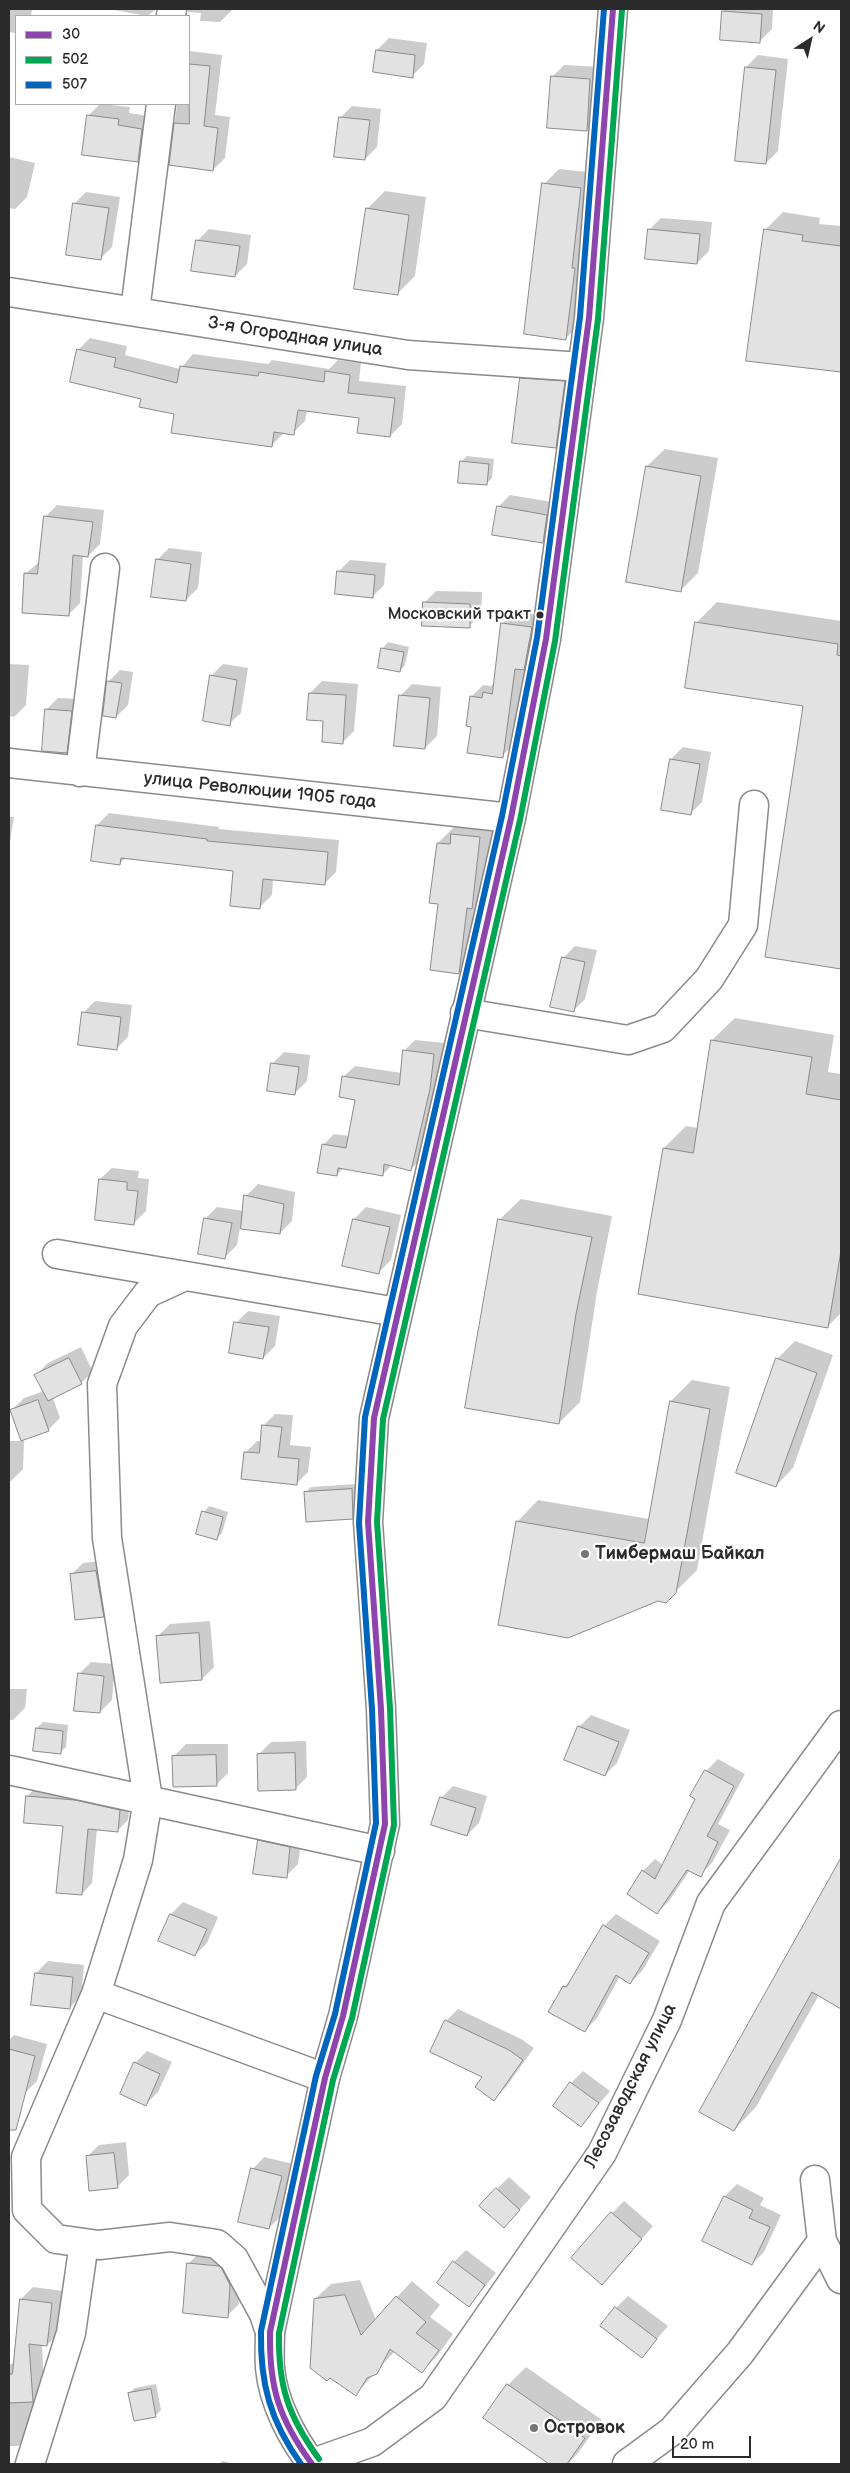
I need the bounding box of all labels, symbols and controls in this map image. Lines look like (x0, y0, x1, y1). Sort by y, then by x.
legend (15, 15, 190, 105)
north arrow (785, 15, 835, 65)
text: N (810, 17, 828, 37)
text: 30 (62, 25, 80, 44)
text: 502 (62, 50, 88, 69)
text: 507 (62, 75, 87, 94)
street label: 3-я Огородная улица (206, 312, 384, 362)
place label: Московский тракт (387, 605, 531, 625)
marker: Московский тракт (535, 610, 545, 620)
street label: улица Революции 1905 года (142, 768, 378, 814)
place label: Тимбермаш Байкал (595, 1543, 764, 1565)
marker: Тимбермаш Байкал (579, 1548, 591, 1560)
street label: Лесозаводская улица (580, 2000, 682, 2172)
place label: Островок (544, 2417, 625, 2439)
marker: Островок (528, 2422, 540, 2434)
scale bar (675, 2426, 754, 2458)
text: 20 m (680, 2435, 714, 2454)

